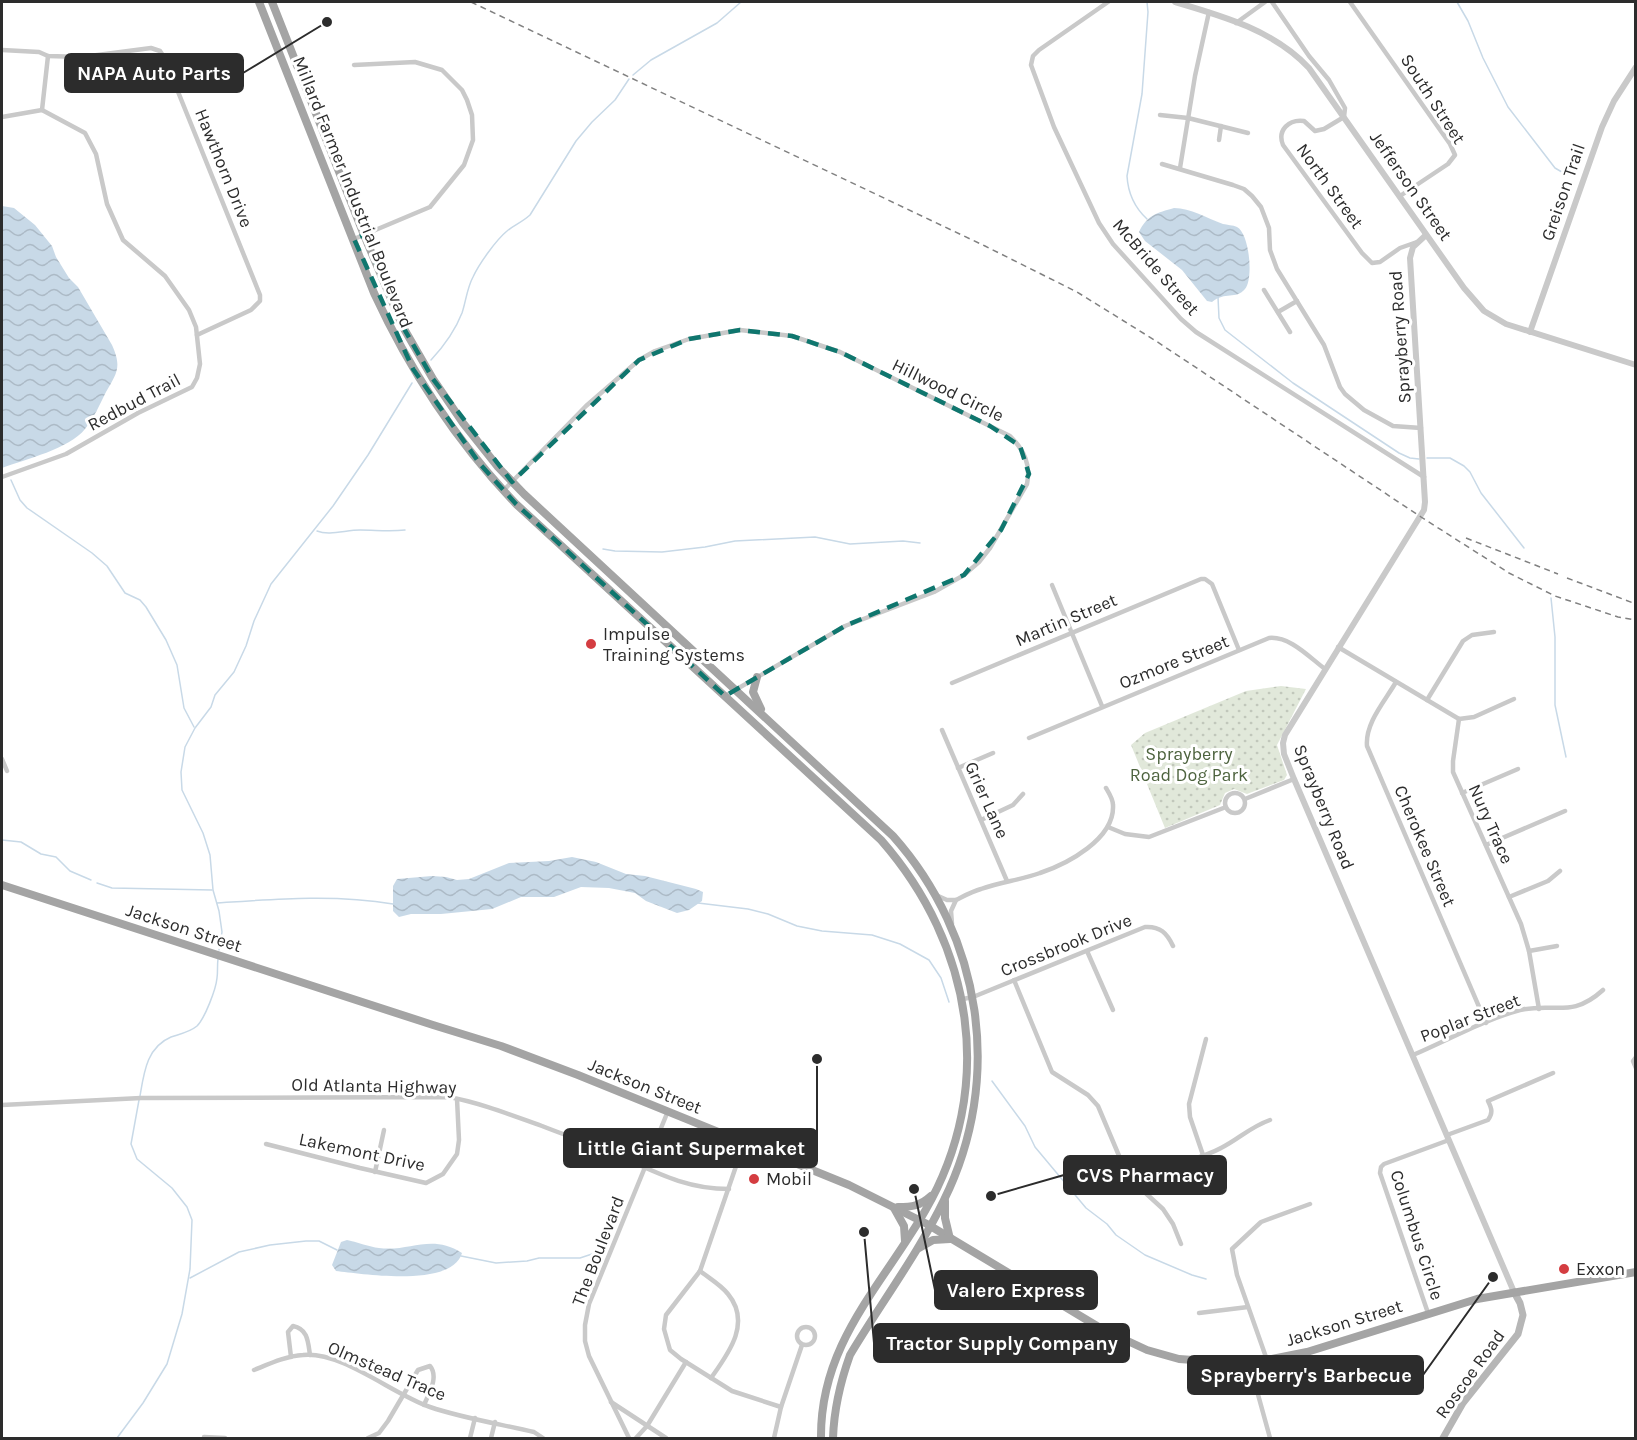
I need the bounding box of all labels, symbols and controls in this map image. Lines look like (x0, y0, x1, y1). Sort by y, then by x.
street label: South Street (1396, 50, 1470, 148)
street label: Millard Farmer Industrial Boulevard (288, 53, 418, 331)
callout: NAPA Auto Parts (65, 54, 243, 92)
text: NAPA Auto Parts (77, 62, 231, 85)
street label: Hawthorn Drive (190, 105, 258, 231)
street label: Jefferson Street (1365, 127, 1457, 245)
street label: North Street (1292, 139, 1368, 233)
street label: Greison Trail (1536, 140, 1590, 244)
street label: McBride Street (1108, 214, 1204, 320)
street label: Sprayberry Road (1384, 270, 1416, 404)
street label: Hillwood Circle (889, 353, 1007, 427)
street label: Redbud Trail (84, 368, 184, 436)
street label: Martin Street (1012, 589, 1120, 651)
place label: Impulse Training Systems (603, 623, 745, 666)
street label: Ozmore Street (1116, 630, 1232, 694)
marker: Impulse Training Systems (584, 637, 598, 651)
street label: Sprayberry Road (1289, 741, 1359, 873)
park label: Sprayberry Road Dog Park (1130, 743, 1248, 786)
street label: Grier Lane (960, 758, 1014, 842)
street label: Nury Trace (1464, 781, 1518, 867)
street label: Cherokee Street (1390, 782, 1461, 910)
street label: Jackson Street (123, 899, 245, 957)
street label: Crossbrook Drive (997, 909, 1135, 981)
street label: Poplar Street (1417, 989, 1523, 1047)
street label: Jackson Street (585, 1053, 705, 1119)
street label: Old Atlanta Highway (291, 1074, 457, 1098)
street label: Lakemont Drive (297, 1128, 427, 1176)
callout: Little Giant Supermaket (564, 1129, 817, 1167)
text: Little Giant Supermaket (577, 1137, 805, 1160)
callout: CVS Pharmacy (1064, 1156, 1226, 1194)
text: CVS Pharmacy (1076, 1164, 1214, 1187)
street label: Columbus Circle (1386, 1167, 1448, 1303)
place label: Mobil (766, 1168, 812, 1190)
marker: Mobil (747, 1172, 761, 1186)
street label: The Boulevard (567, 1193, 629, 1309)
place label: Exxon (1576, 1258, 1625, 1280)
marker: Exxon (1557, 1262, 1571, 1276)
callout: Valero Express (935, 1271, 1097, 1309)
text: Valero Express (947, 1279, 1085, 1302)
street label: Jackson Street (1283, 1295, 1405, 1351)
callout: Tractor Supply Company (874, 1324, 1129, 1362)
street label: Roscoe Road (1430, 1325, 1510, 1423)
text: Tractor Supply Company (886, 1332, 1118, 1355)
street label: Olmstead Trace (324, 1336, 450, 1406)
callout: Sprayberry's Barbecue (1188, 1356, 1423, 1394)
text: Sprayberry's Barbecue (1200, 1364, 1412, 1387)

